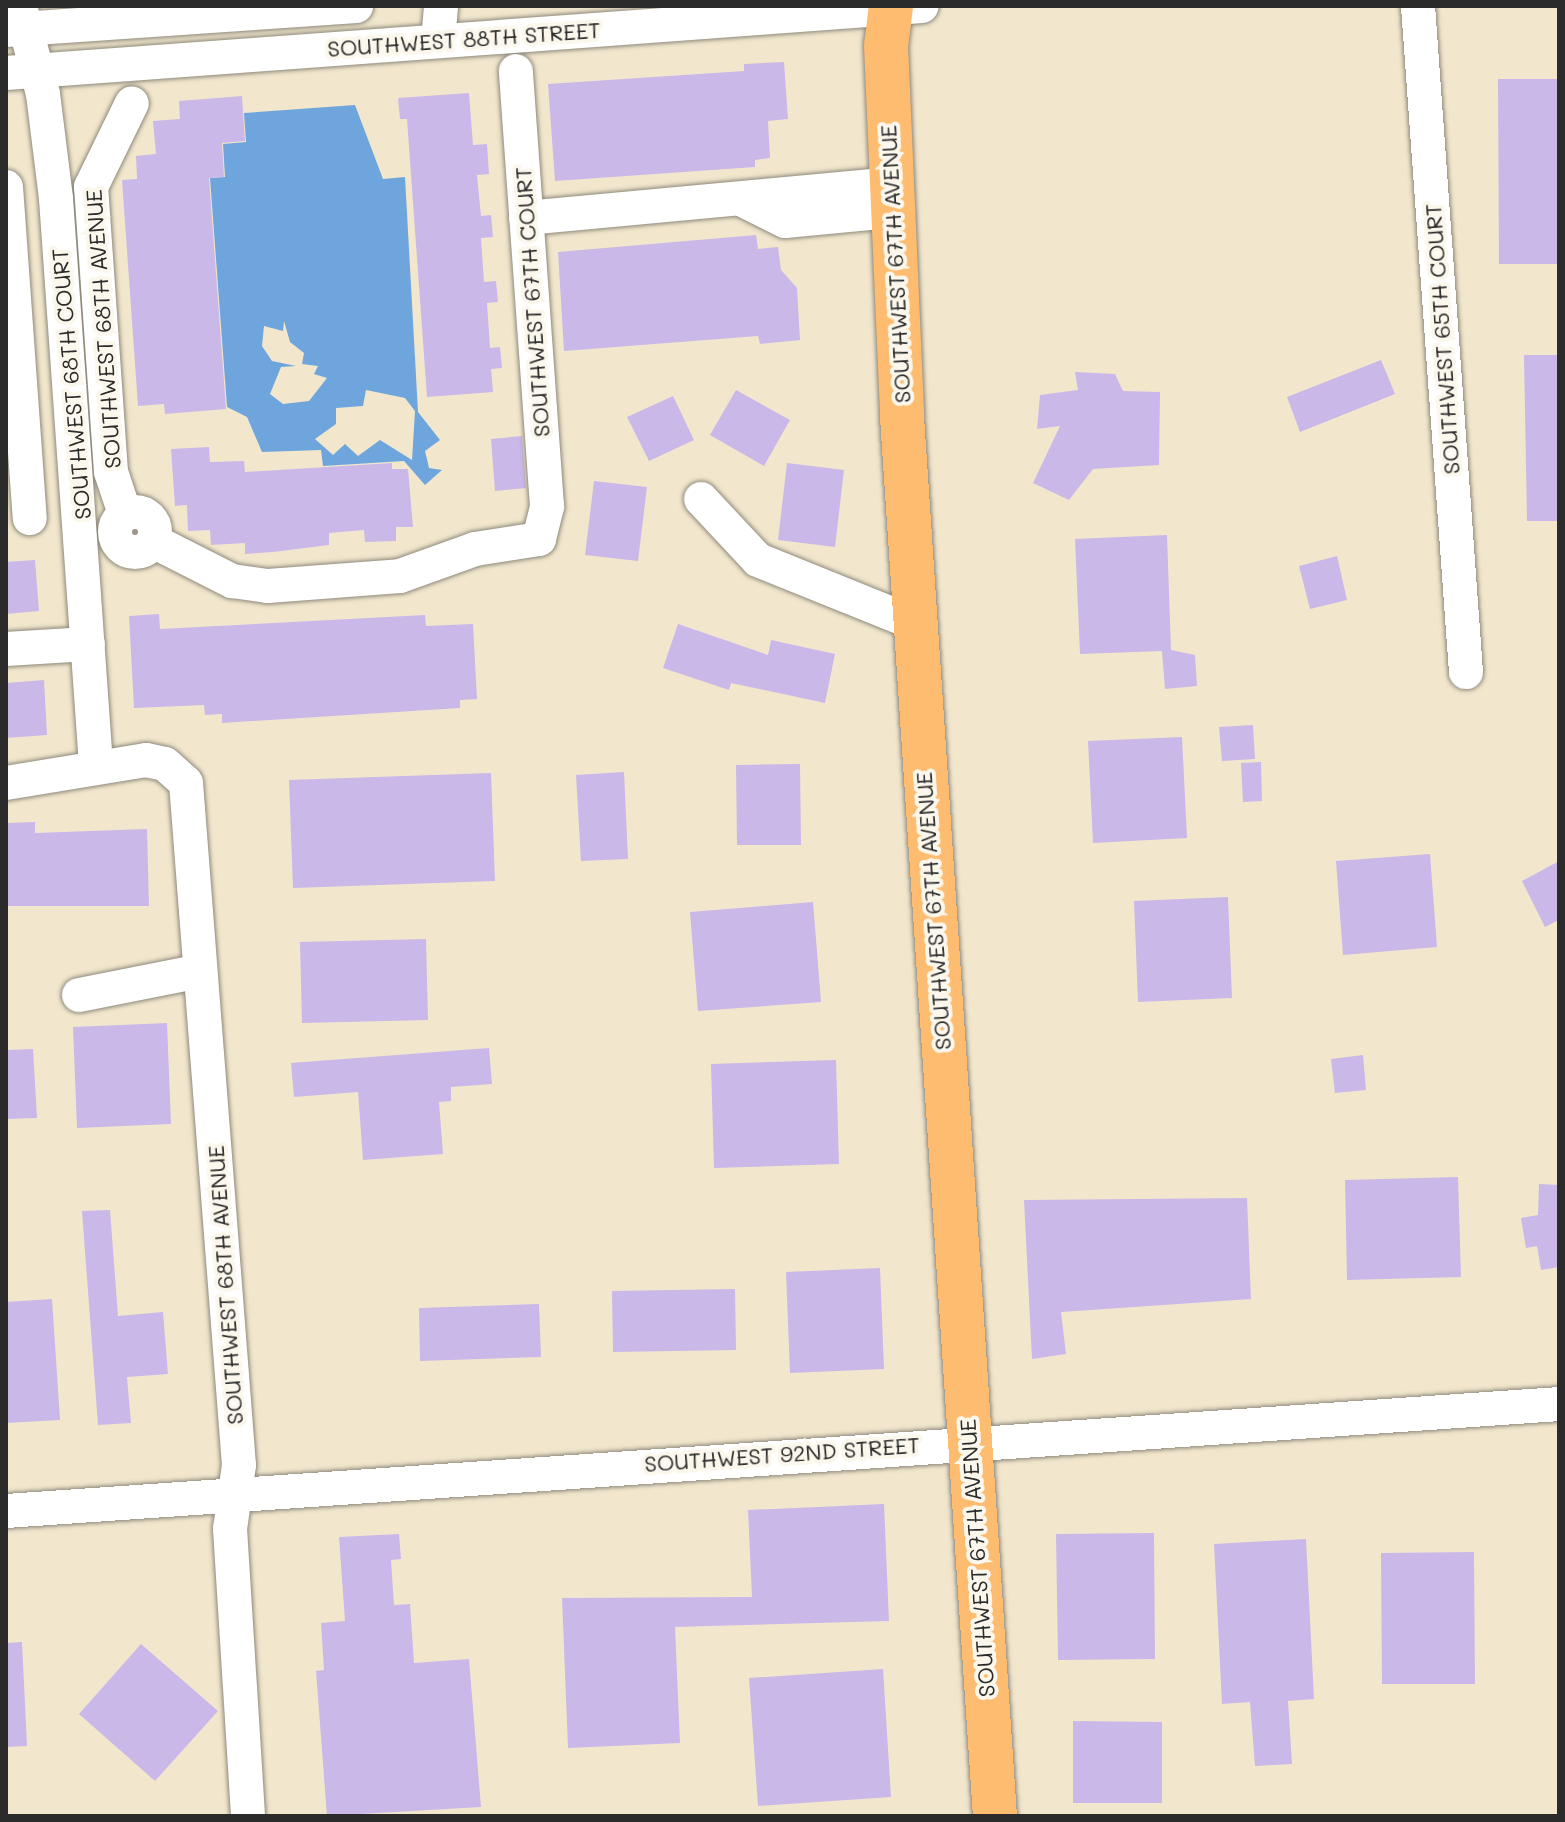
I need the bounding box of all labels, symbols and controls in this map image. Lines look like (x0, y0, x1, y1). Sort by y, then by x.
street label: SOUTHWEST 88TH STREET (326, 16, 602, 62)
street label: SOUTHWEST 67TH AVENUE (875, 124, 915, 404)
street label: SOUTHWEST 67TH COURT (509, 166, 555, 438)
street label: SOUTHWEST 68TH AVENUE (80, 189, 126, 469)
street label: SOUTHWEST 65TH COURT (1419, 203, 1465, 475)
street label: SOUTHWEST 68TH COURT (46, 247, 96, 521)
street label: SOUTHWEST 67TH AVENUE (910, 771, 956, 1051)
street label: SOUTHWEST 68TH AVENUE (202, 1145, 248, 1425)
street label: SOUTHWEST 67TH AVENUE (954, 1418, 1000, 1698)
street label: SOUTHWEST 92ND STREET (643, 1431, 921, 1477)

